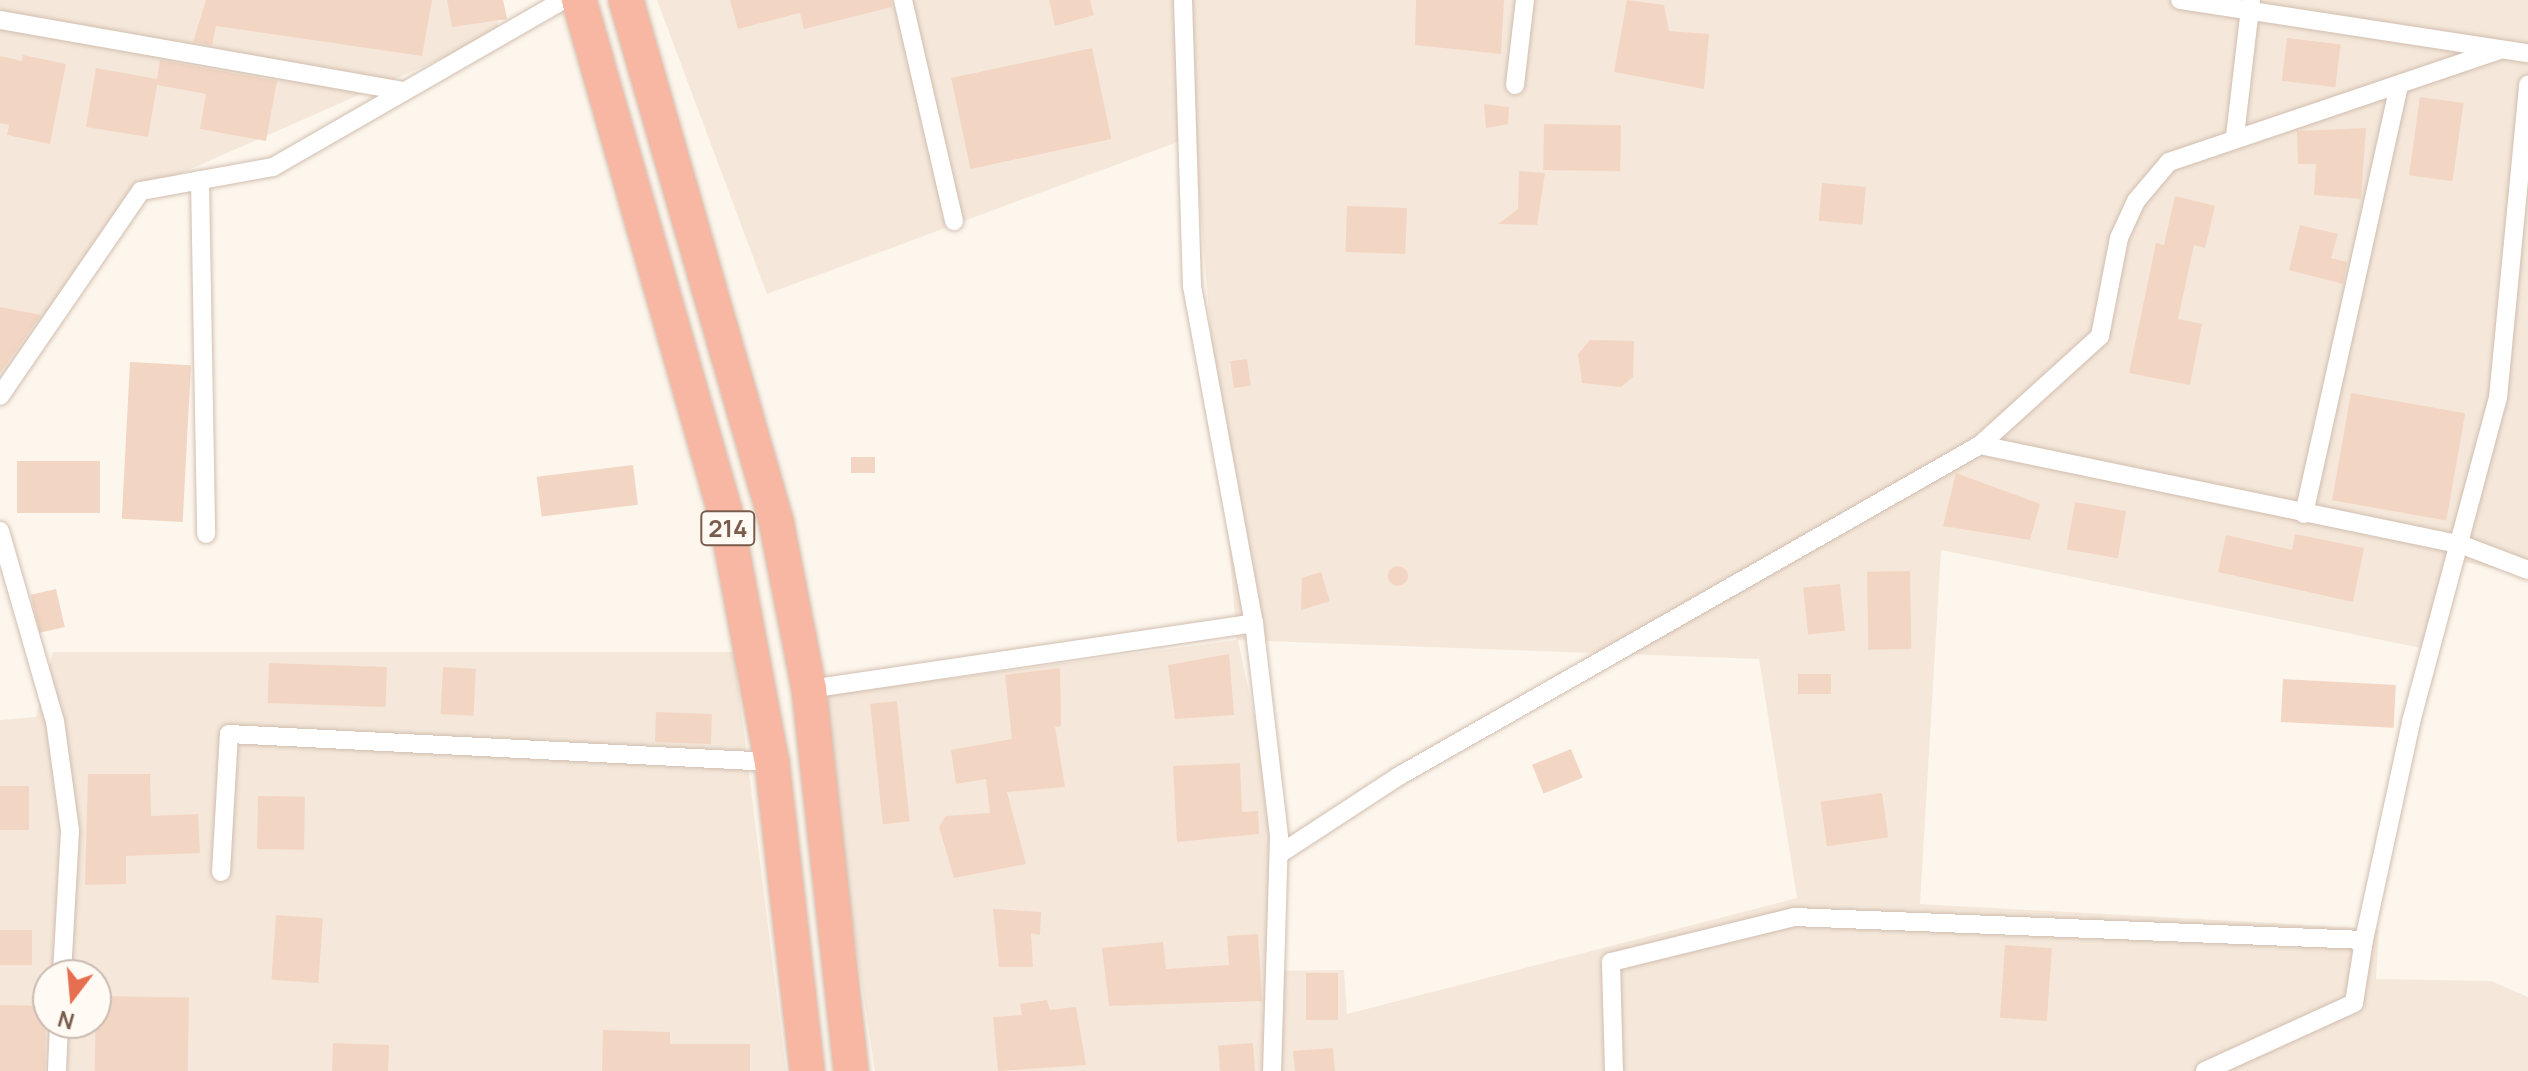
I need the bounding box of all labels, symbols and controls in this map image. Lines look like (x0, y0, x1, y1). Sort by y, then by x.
road number: 214 (700, 508, 756, 548)
north arrow (32, 959, 112, 1039)
text: N (54, 1004, 78, 1037)

